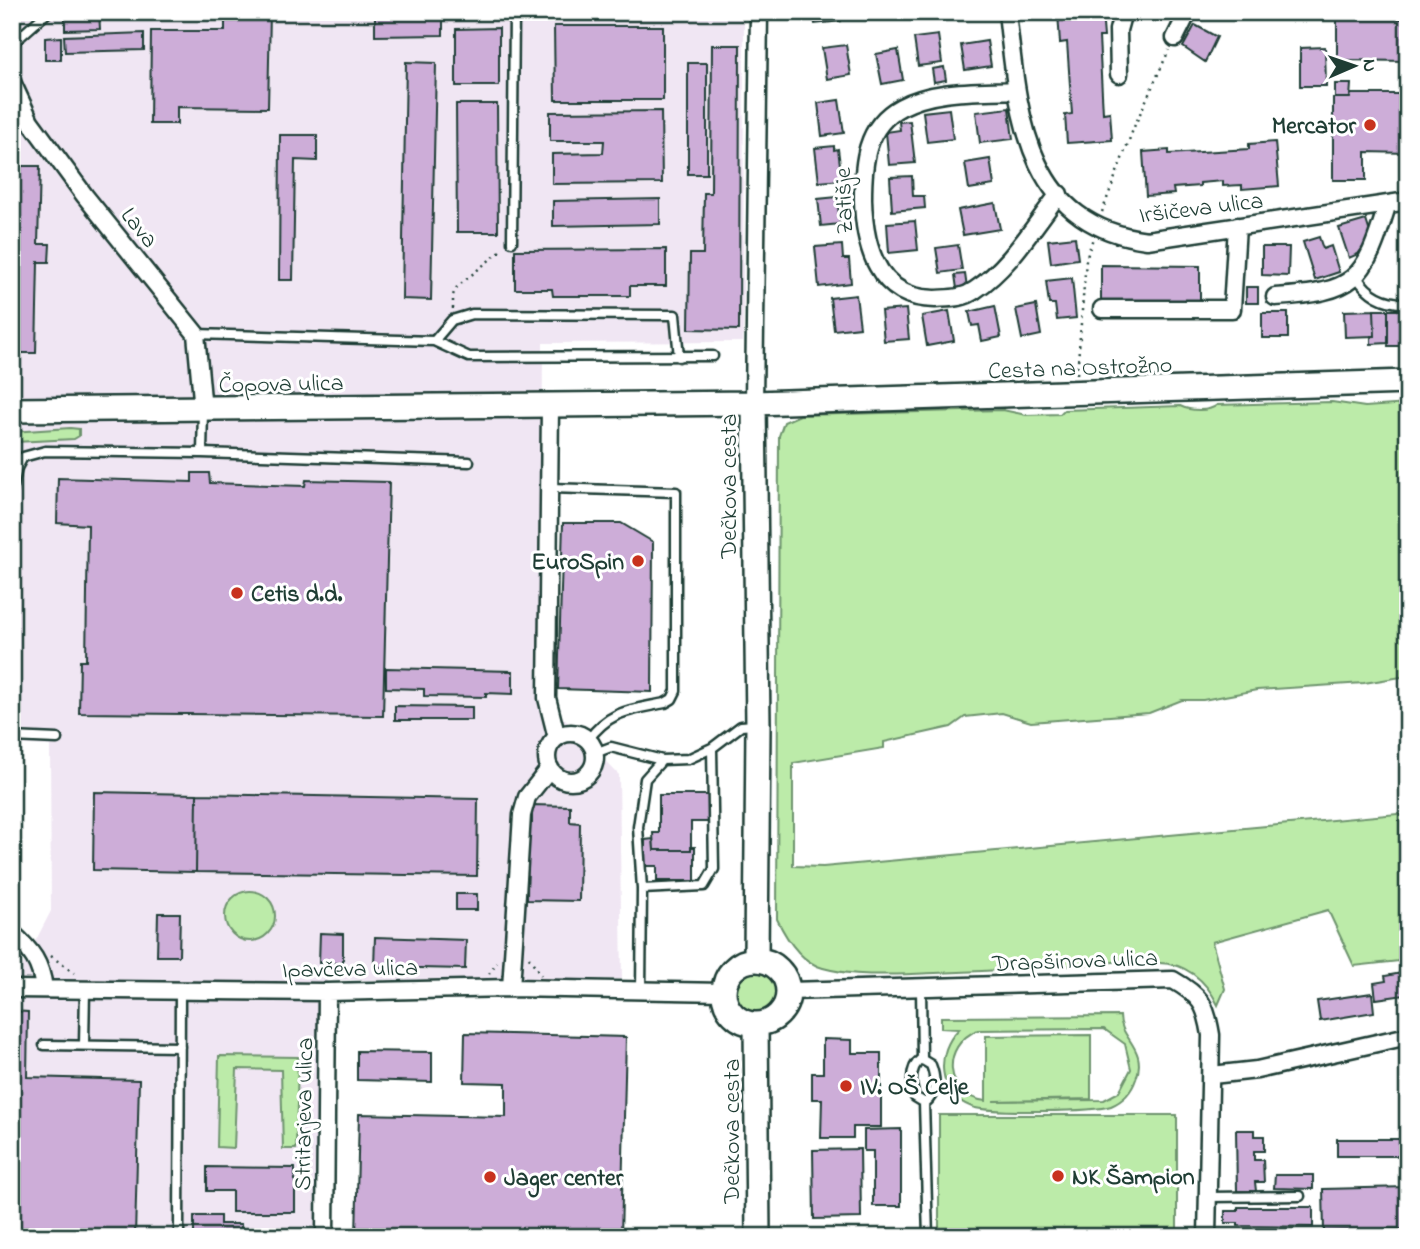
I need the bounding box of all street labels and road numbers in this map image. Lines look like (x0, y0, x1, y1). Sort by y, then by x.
street label: Zatišje (827, 167, 864, 235)
street label: Iršičeva ulica (1137, 185, 1265, 234)
street label: Lava (111, 200, 166, 257)
street label: Cesta na Ostrožno (987, 349, 1173, 390)
street label: Čopova ulica (218, 367, 344, 404)
street label: Dečkova cesta (713, 414, 748, 559)
street label: Drapšinova ulica (991, 942, 1159, 983)
street label: Ipavčeva ulica (282, 952, 418, 989)
street label: Stritarjeva ulica (287, 1037, 324, 1191)
street label: Dečkova cesta (716, 1059, 751, 1204)

